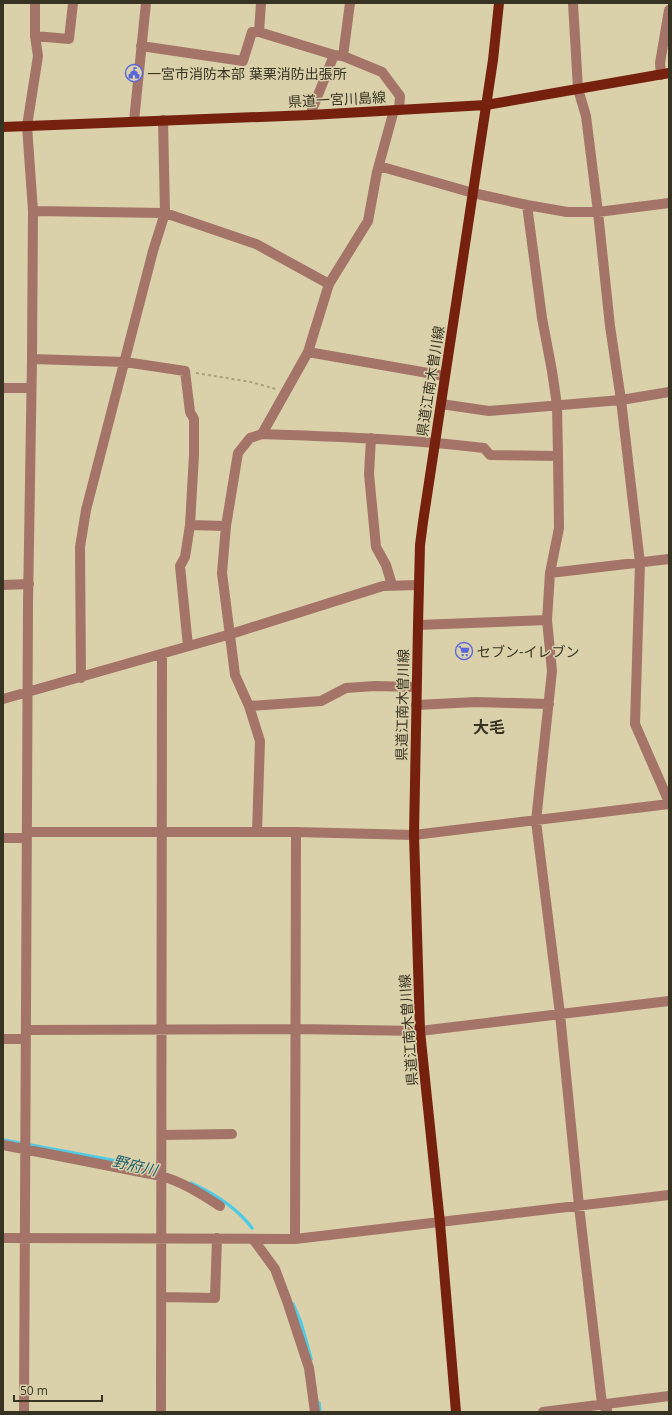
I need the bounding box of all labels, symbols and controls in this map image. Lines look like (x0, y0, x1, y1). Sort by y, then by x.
public building icon: 一宮市消防本部 葉栗消防出張所 (124, 63, 144, 83)
place label: 一宮市消防本部 葉栗消防出張所 (147, 64, 347, 83)
street label: 県道一宮川島線 (288, 87, 386, 111)
street label: 県道江南木曽川線 (412, 324, 448, 438)
supermarket icon: セブン-イレブン (454, 641, 474, 661)
place label: セブン-イレブン (477, 642, 580, 661)
street label: 県道江南木曽川線 (392, 649, 412, 761)
district label: 大毛 (473, 716, 505, 738)
street label: 県道江南木曽川線 (395, 973, 421, 1087)
water label: 野府川 (111, 1150, 161, 1180)
scale bar (14, 1377, 102, 1403)
text: 50 m (20, 1382, 48, 1399)

